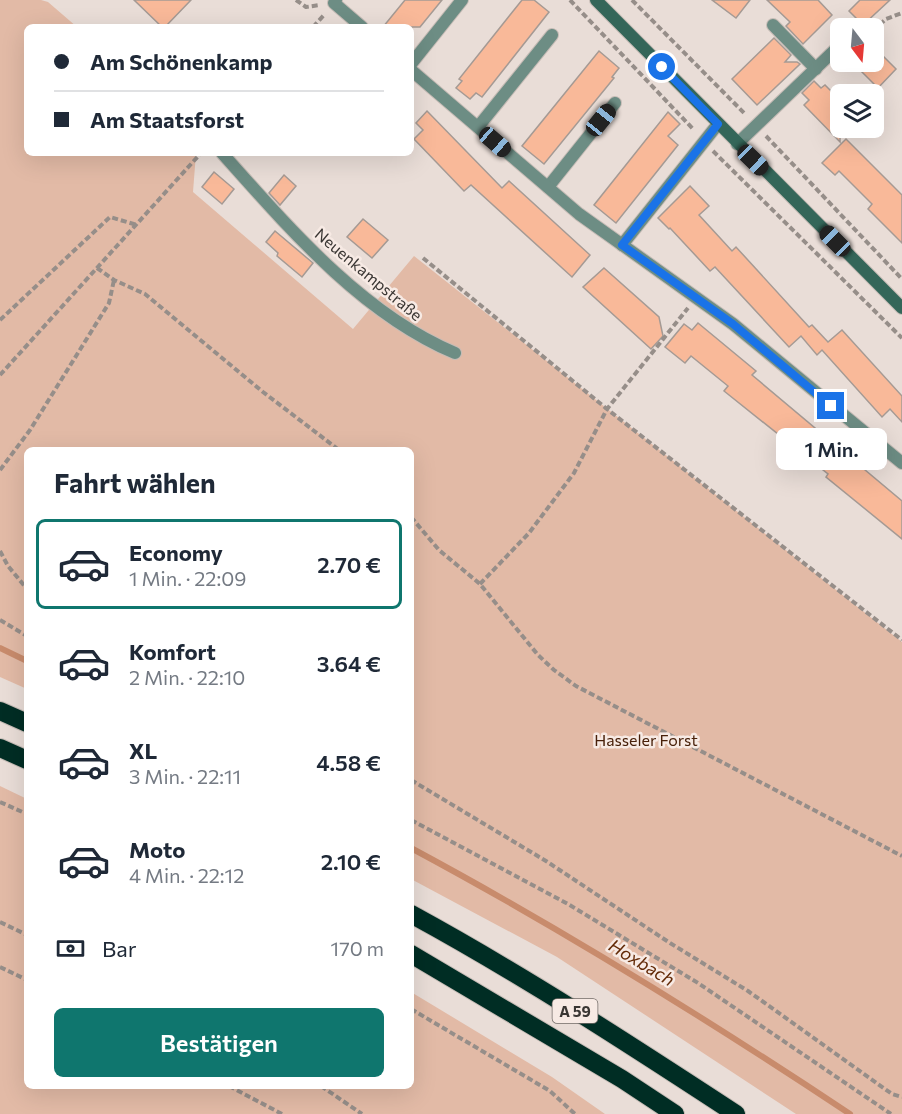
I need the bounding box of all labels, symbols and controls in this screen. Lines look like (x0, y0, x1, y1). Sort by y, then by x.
north arrow (830, 18, 884, 72)
map controls (830, 18, 884, 138)
text: Am Schönenkamp (90, 48, 272, 75)
route start (648, 53, 675, 80)
button: layers (830, 84, 884, 138)
car (583, 100, 619, 140)
text: Am Staatsforst (90, 106, 244, 133)
car (476, 123, 514, 161)
car (734, 141, 772, 179)
car (816, 222, 854, 260)
street label: Neuenkampstraße (312, 224, 426, 324)
route end (817, 392, 844, 419)
callout: 1 Min. (776, 427, 886, 469)
text: 1 Min. (805, 437, 859, 461)
text: Fahrt wählen (54, 466, 216, 499)
icon: car (57, 537, 111, 591)
text: Economy (129, 539, 223, 566)
text: 2.70 € (317, 551, 381, 578)
text: 1 Min. · 22:09 (129, 566, 246, 590)
icon: car (57, 636, 111, 690)
text: Komfort (129, 638, 216, 665)
text: 3.64 € (317, 650, 381, 677)
text: 2 Min. · 22:10 (129, 665, 245, 689)
park label: Hasseler Forst (594, 730, 698, 749)
icon: car (57, 735, 111, 789)
text: XL (129, 737, 157, 764)
text: 4.58 € (316, 749, 381, 776)
text: 3 Min. · 22:11 (129, 764, 241, 788)
icon: car (57, 834, 111, 888)
text: Moto (129, 836, 185, 863)
text: 2.10 € (321, 848, 381, 875)
text: 4 Min. · 22:12 (129, 863, 244, 887)
icon: cash (54, 932, 87, 965)
water label: Hoxbach (605, 934, 679, 990)
text: Bar (102, 935, 137, 962)
text: 170 m (331, 936, 384, 960)
road number: A 59 (552, 999, 598, 1023)
button: Bestätigen (54, 1008, 384, 1077)

